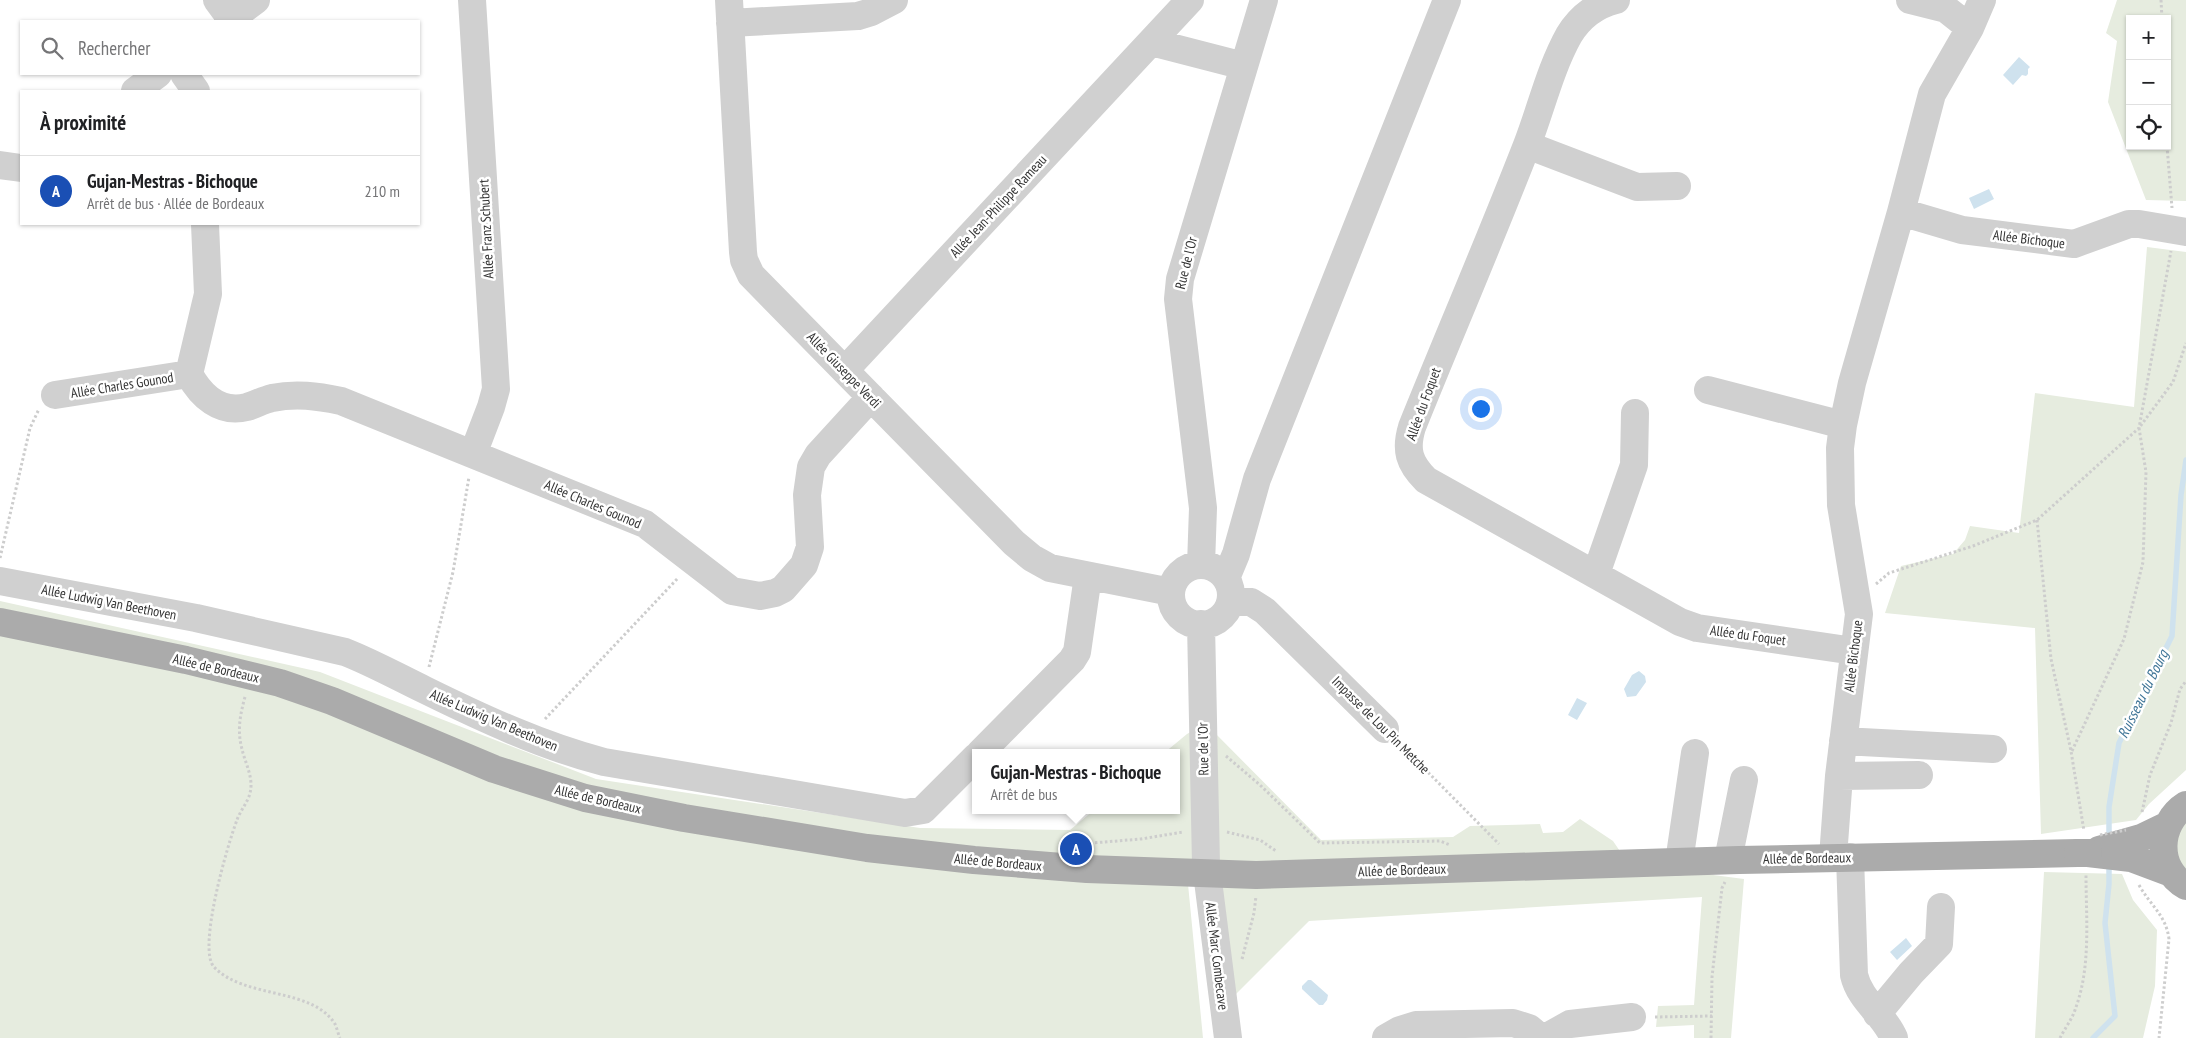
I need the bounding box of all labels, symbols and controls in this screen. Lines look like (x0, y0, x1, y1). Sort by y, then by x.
map controls (2126, 15, 2171, 150)
button: + (2126, 15, 2171, 60)
search box (20, 20, 420, 75)
icon: search (38, 34, 66, 62)
text: Rechercher (78, 36, 150, 60)
button: − (2126, 60, 2171, 105)
button: locate (2126, 105, 2171, 150)
text: À proximité (40, 109, 126, 136)
street label: Allée Jean-Philippe Rameau (946, 151, 1050, 261)
text: Gujan-Mestras - Bichoque (87, 169, 258, 193)
street label: Allée Franz Schubert (474, 179, 498, 279)
text: A (52, 181, 60, 201)
text: 210 m (365, 181, 400, 201)
text: Arrêt de bus · Allée de Bordeaux (87, 193, 264, 213)
street label: Allée Bichoque (1992, 226, 2066, 252)
street label: Rue de l'Or (1171, 235, 1201, 291)
street label: Allée Giuseppe Verdi (803, 328, 885, 412)
street label: Allée du Foquet (1402, 365, 1445, 443)
street label: Allée Charles Gounod (69, 368, 175, 402)
your location (1468, 396, 1494, 422)
street label: Allée Charles Gounod (542, 475, 644, 533)
street label: Allée Ludwig Van Beethoven (40, 580, 178, 624)
street label: Allée Bichoque (1840, 619, 1866, 693)
street label: Allée du Foquet (1709, 621, 1787, 649)
water label: Ruisseau du Bourg (2113, 645, 2173, 741)
street label: Allée de Bordeaux (171, 649, 261, 687)
street label: Impasse de Lou Pin Metche (1328, 672, 1434, 778)
street label: Allée Ludwig Van Beethoven (427, 685, 561, 755)
street label: Rue de l'Or (1194, 722, 1212, 776)
popup (972, 749, 1180, 814)
text: Gujan-Mestras - Bichoque (990, 760, 1162, 784)
street label: Allée de Bordeaux (553, 780, 643, 818)
text: Arrêt de bus (990, 784, 1057, 804)
pin: A (1060, 830, 1092, 868)
street label: Allée de Bordeaux (1763, 848, 1851, 868)
street label: Allée de Bordeaux (953, 849, 1043, 875)
street label: Allée de Bordeaux (1358, 859, 1447, 881)
street label: Allée Marc Combecave (1201, 901, 1233, 1011)

